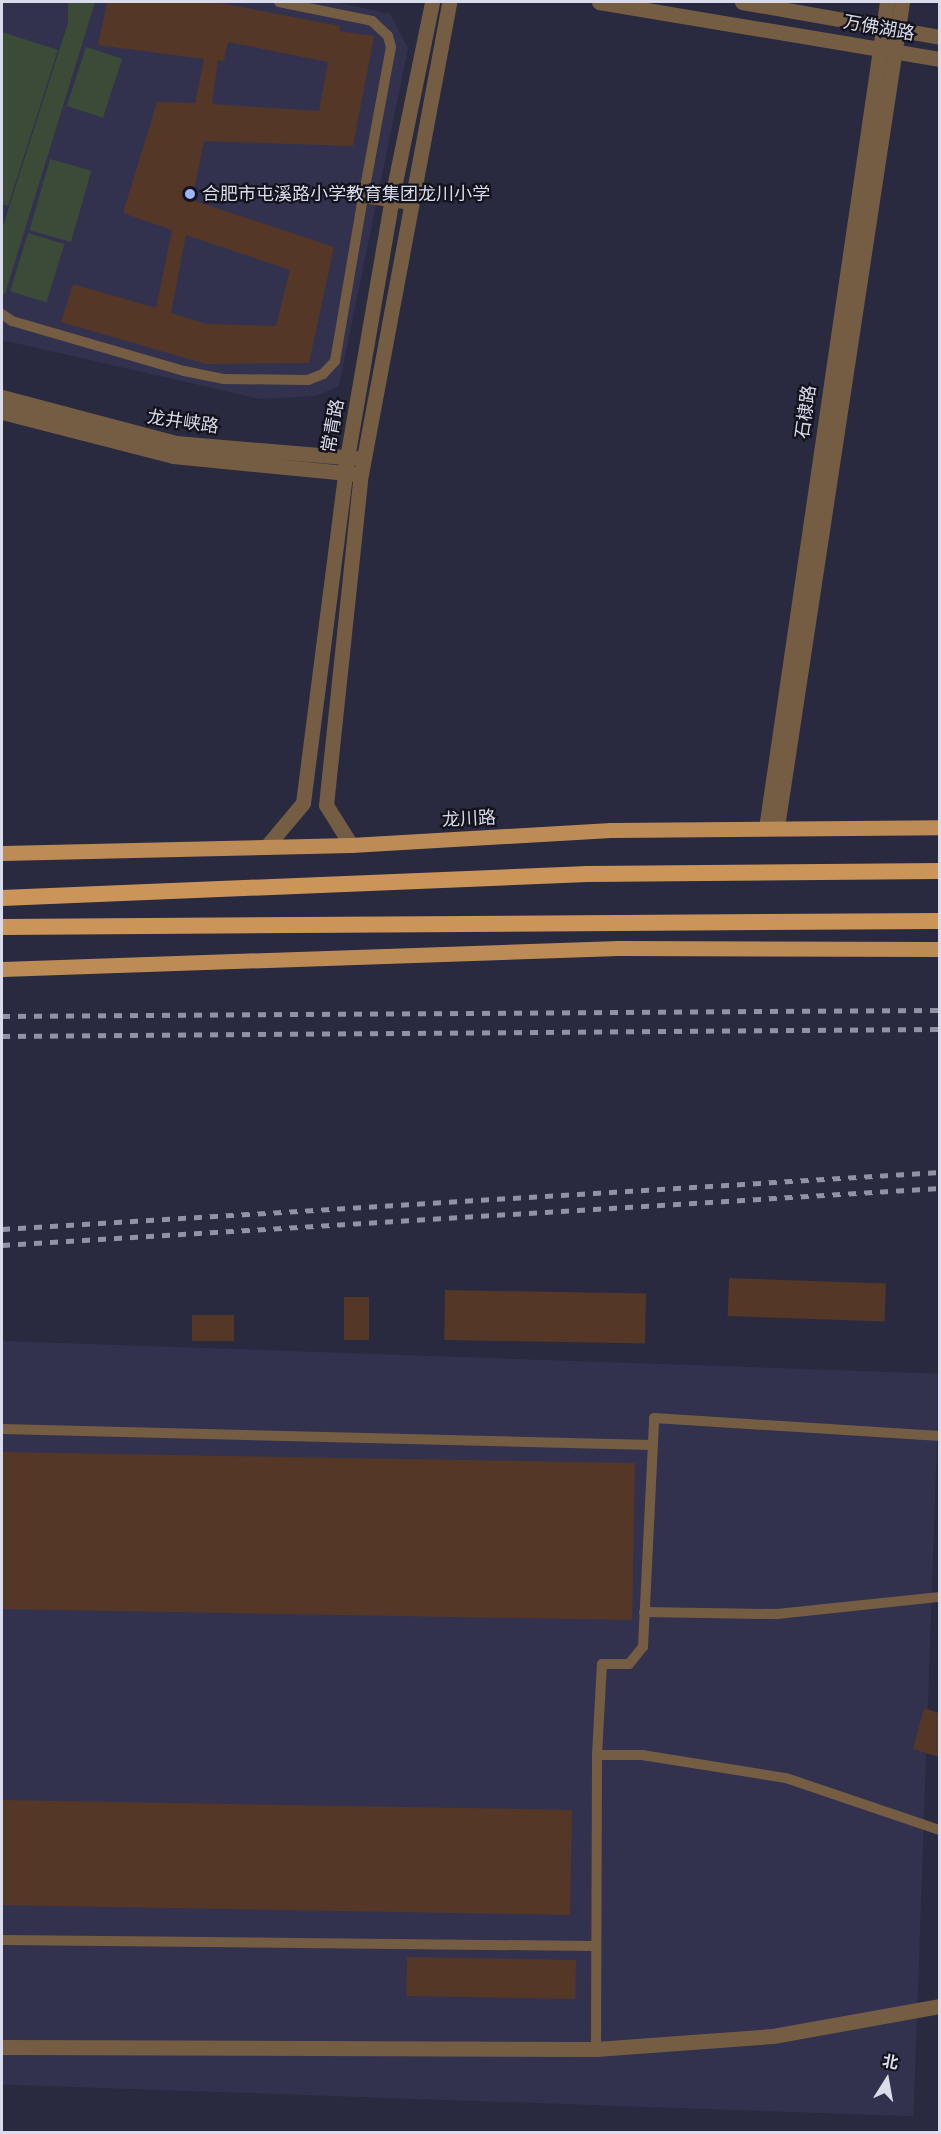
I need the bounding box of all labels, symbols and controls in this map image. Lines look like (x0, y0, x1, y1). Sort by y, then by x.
street label: 万佛湖路 (842, 11, 916, 45)
place label: 合肥市屯溪路小学教育集团龙川小学 (202, 183, 490, 205)
marker: 合肥市屯溪路小学教育集团龙川小学 (183, 187, 197, 201)
street label: 石棣路 (792, 384, 820, 440)
street label: 常青路 (318, 398, 348, 454)
street label: 龙井峡路 (146, 406, 220, 438)
street label: 龙川路 (441, 807, 497, 831)
north arrow (857, 2050, 917, 2110)
text: 北 (881, 2051, 900, 2073)

